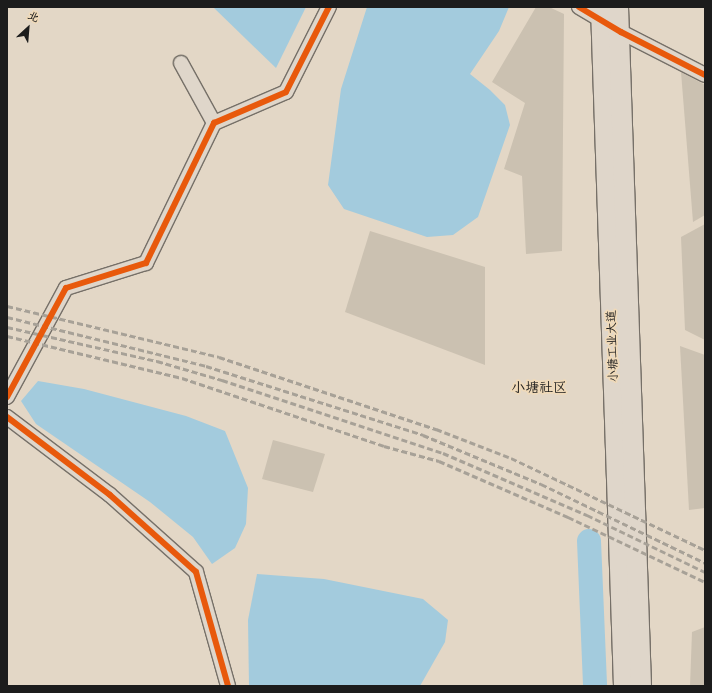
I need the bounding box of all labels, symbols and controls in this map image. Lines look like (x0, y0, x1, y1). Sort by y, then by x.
north arrow (8, 8, 48, 48)
text: 北 (26, 9, 41, 25)
street label: 小塘工业大道 (605, 310, 621, 382)
district label: 小塘社区 (511, 380, 567, 396)

